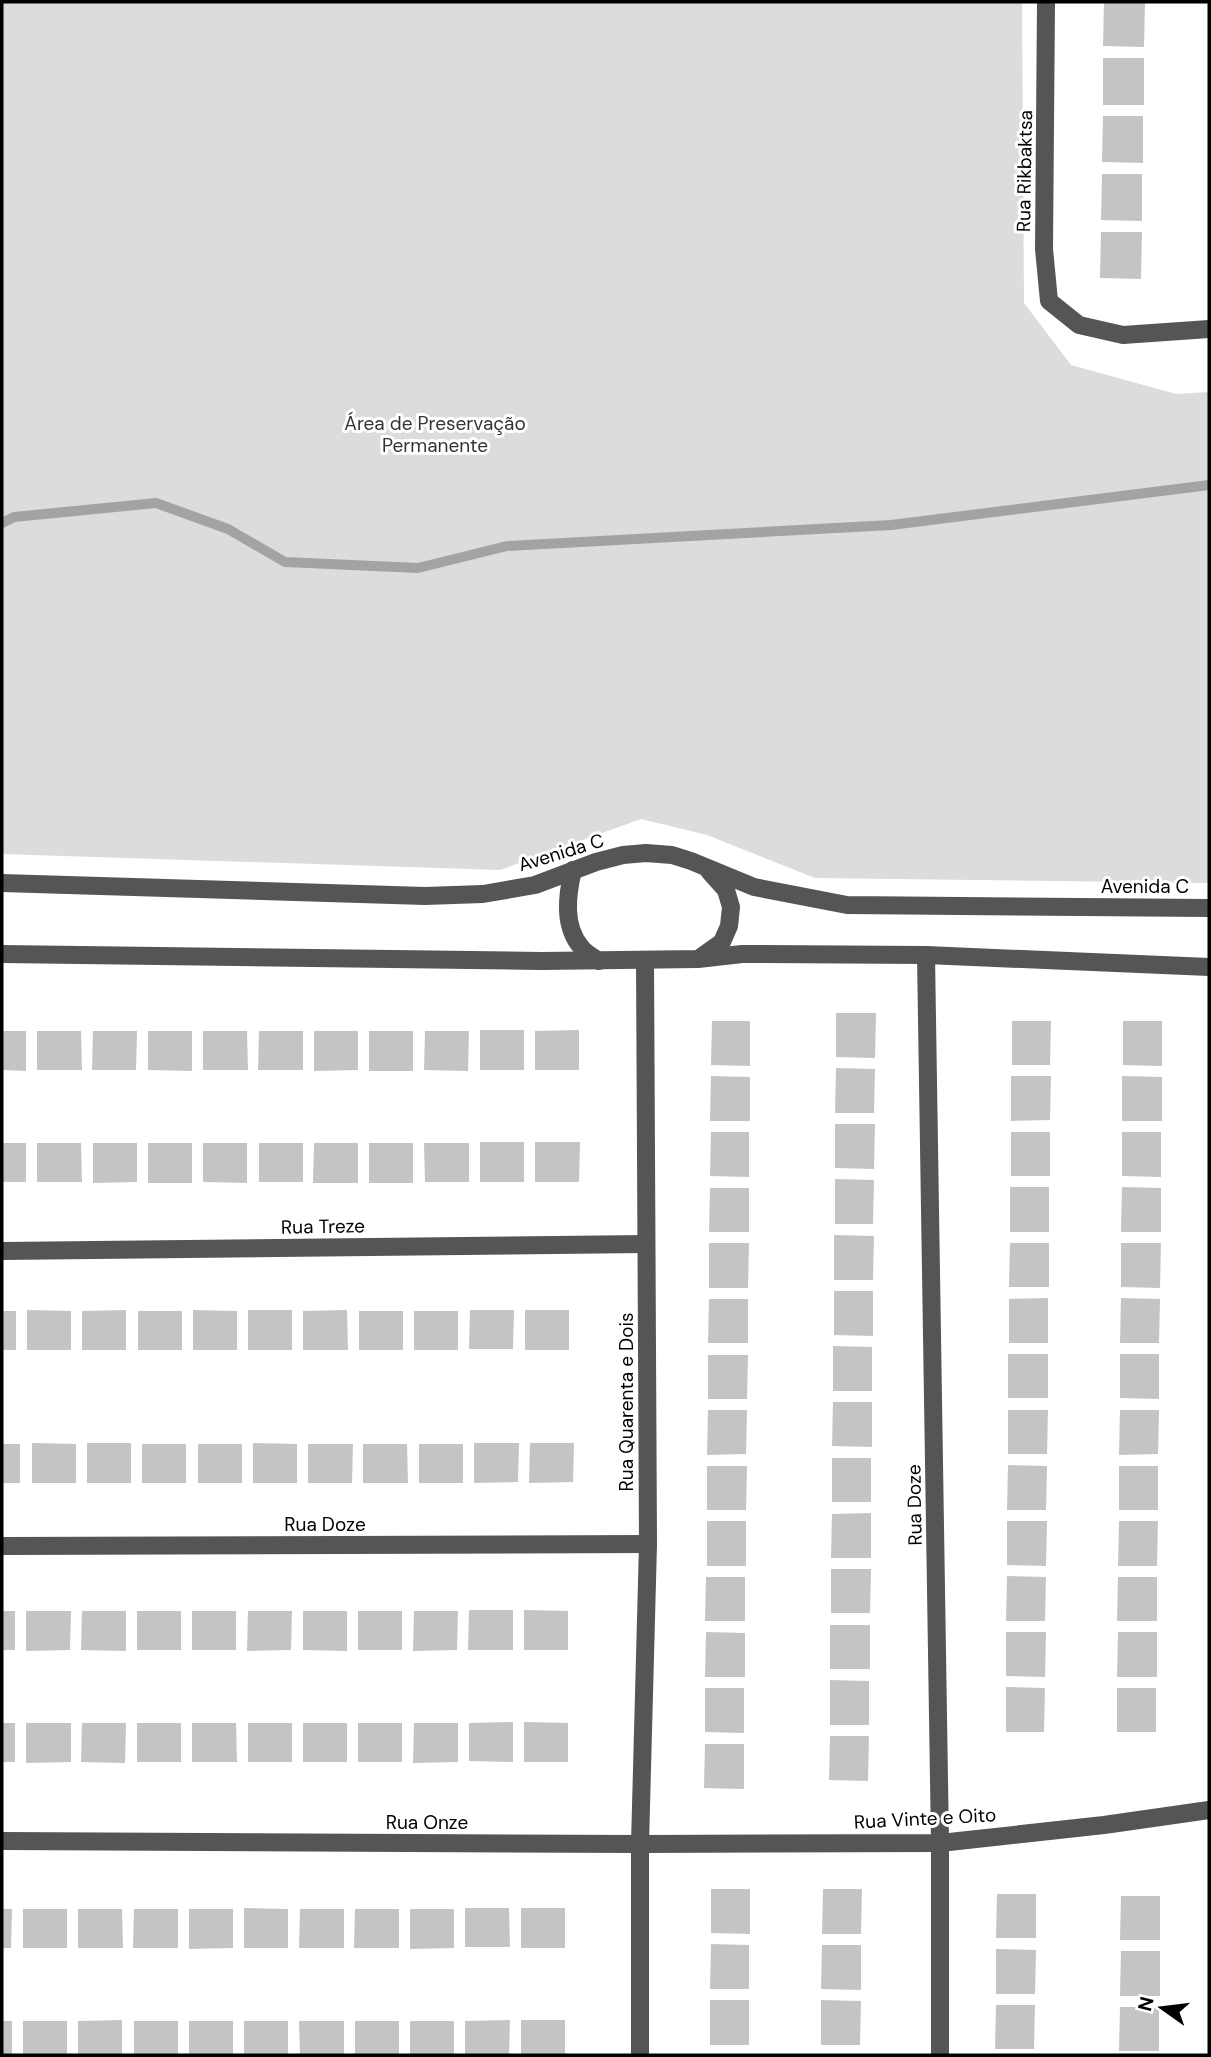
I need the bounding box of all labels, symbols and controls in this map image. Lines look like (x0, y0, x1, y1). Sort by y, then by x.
street label: Rua Rikbaktsa (1011, 110, 1038, 232)
park label: Área de Preservação Permanente (344, 411, 526, 458)
street label: Avenida C (515, 828, 607, 877)
street label: Avenida C (1101, 874, 1189, 899)
street label: Rua Treze (281, 1213, 365, 1240)
street label: Rua Quarenta e Dois (614, 1313, 639, 1491)
street label: Rua Doze (901, 1464, 928, 1546)
street label: Rua Doze (284, 1512, 366, 1537)
street label: Rua Vinte e Oito (853, 1802, 997, 1835)
street label: Rua Onze (386, 1810, 468, 1835)
north arrow (1127, 1973, 1197, 2043)
text: N (1132, 1994, 1160, 2014)

